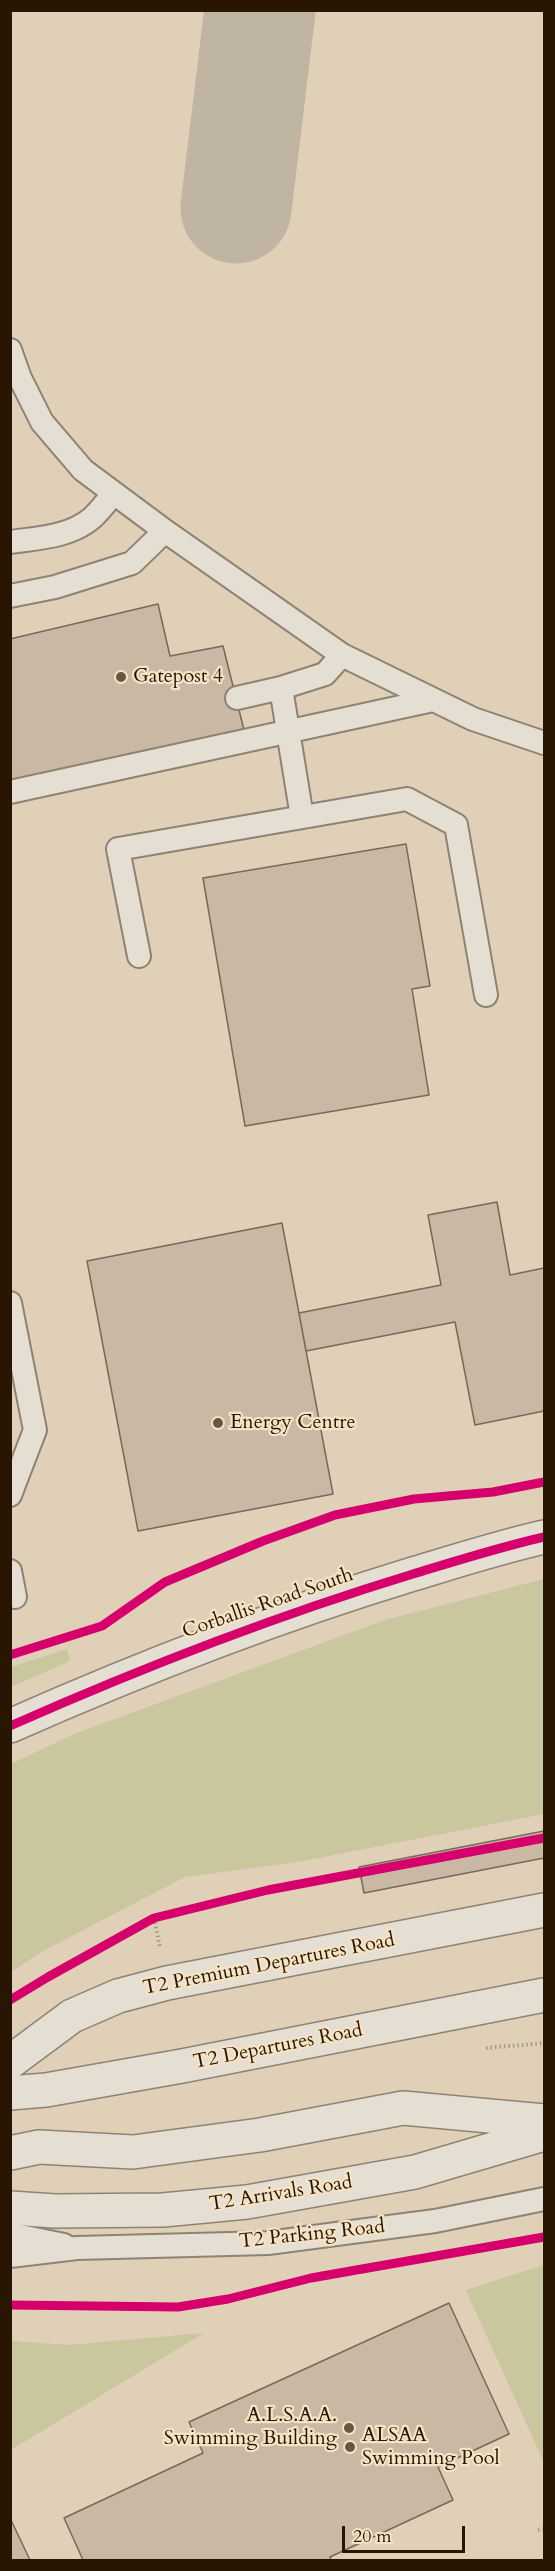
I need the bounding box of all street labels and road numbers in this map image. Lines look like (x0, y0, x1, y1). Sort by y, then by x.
street label: Corballis Road South (179, 1564, 357, 1644)
street label: T2 Premium Departures Road (141, 1929, 397, 2001)
street label: T2 Departures Road (191, 2019, 365, 2075)
street label: T2 Arrivals Road (208, 2171, 354, 2217)
street label: T2 Parking Road (238, 2215, 386, 2255)

